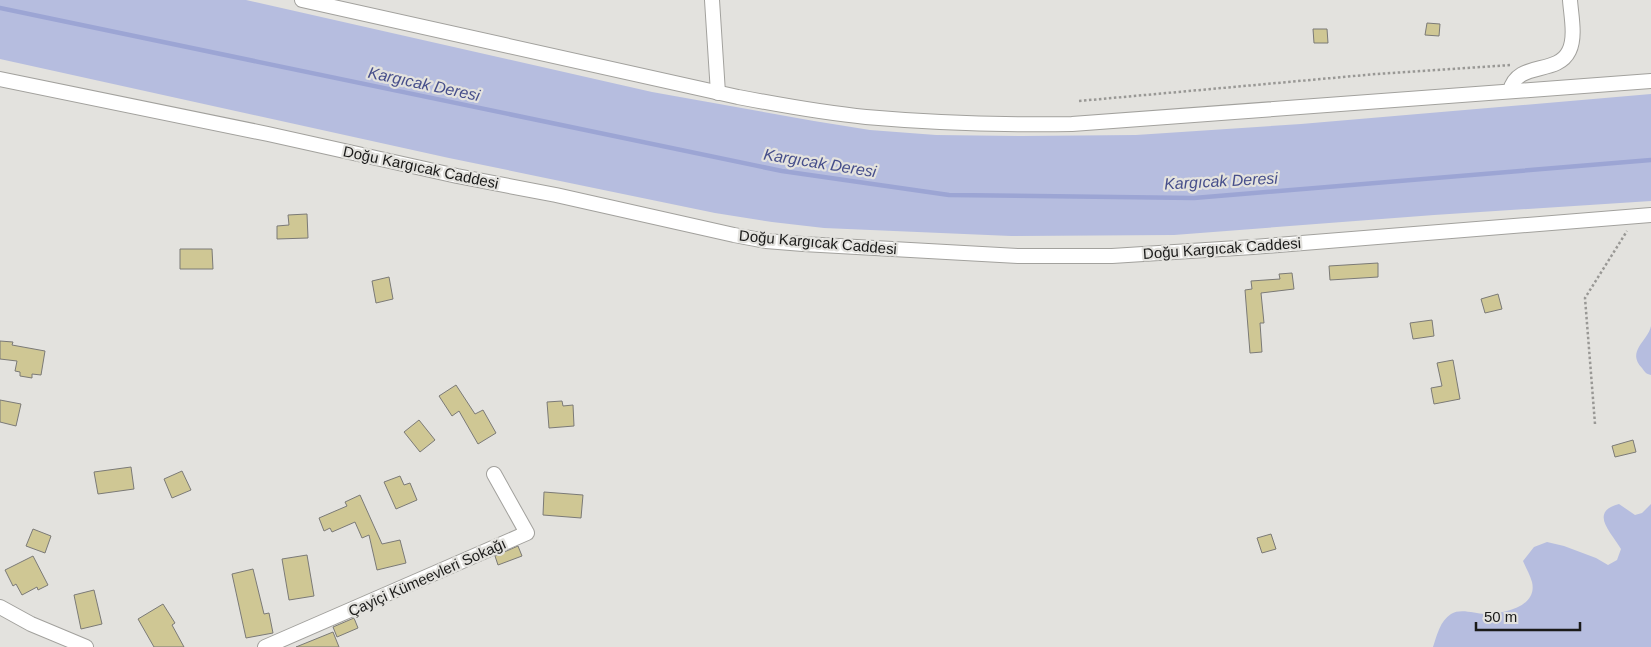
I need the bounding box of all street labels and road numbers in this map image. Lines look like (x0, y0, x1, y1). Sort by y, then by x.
street label: Doğu Kargıcak Caddesi (342, 142, 500, 192)
street label: Doğu Kargıcak Caddesi (738, 227, 898, 257)
street label: Doğu Kargıcak Caddesi (1142, 234, 1302, 262)
street label: Çayiçi Kümeevleri Sokağı (345, 534, 509, 620)

